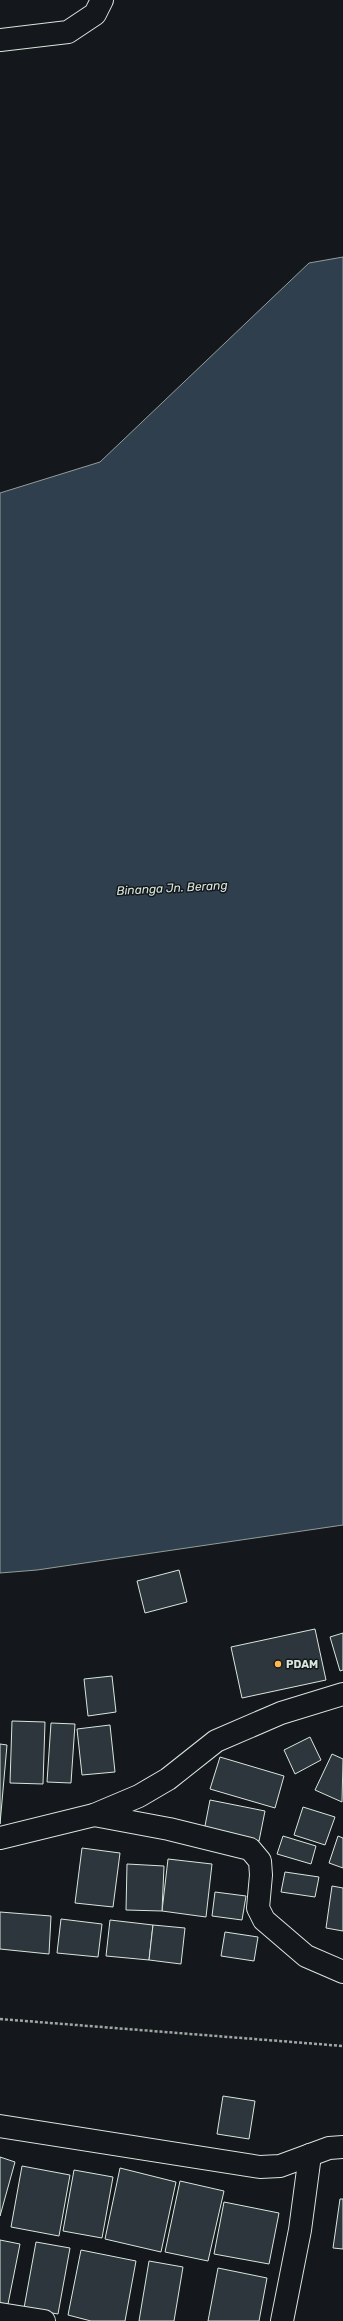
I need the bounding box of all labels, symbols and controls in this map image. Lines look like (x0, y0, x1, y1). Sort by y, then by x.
water label: Binanga Jn. Berang (116, 878, 228, 898)
place label: PDAM (286, 1658, 318, 1671)
marker: PDAM (273, 1659, 283, 1669)

